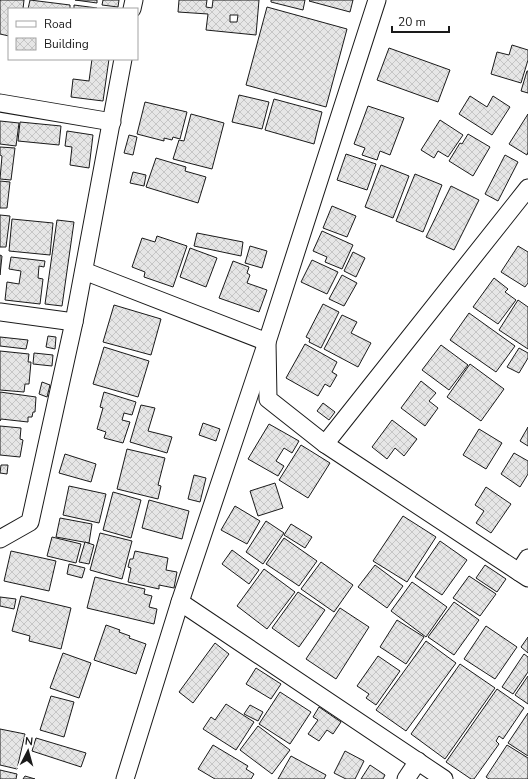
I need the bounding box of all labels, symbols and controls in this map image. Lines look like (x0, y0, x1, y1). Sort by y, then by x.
legend (8, 8, 138, 60)
scale bar (392, 8, 449, 34)
text: 20 m (398, 14, 426, 30)
text: Road (44, 16, 72, 32)
text: Building (44, 36, 89, 52)
north arrow (8, 731, 48, 771)
text: N (24, 734, 34, 749)

